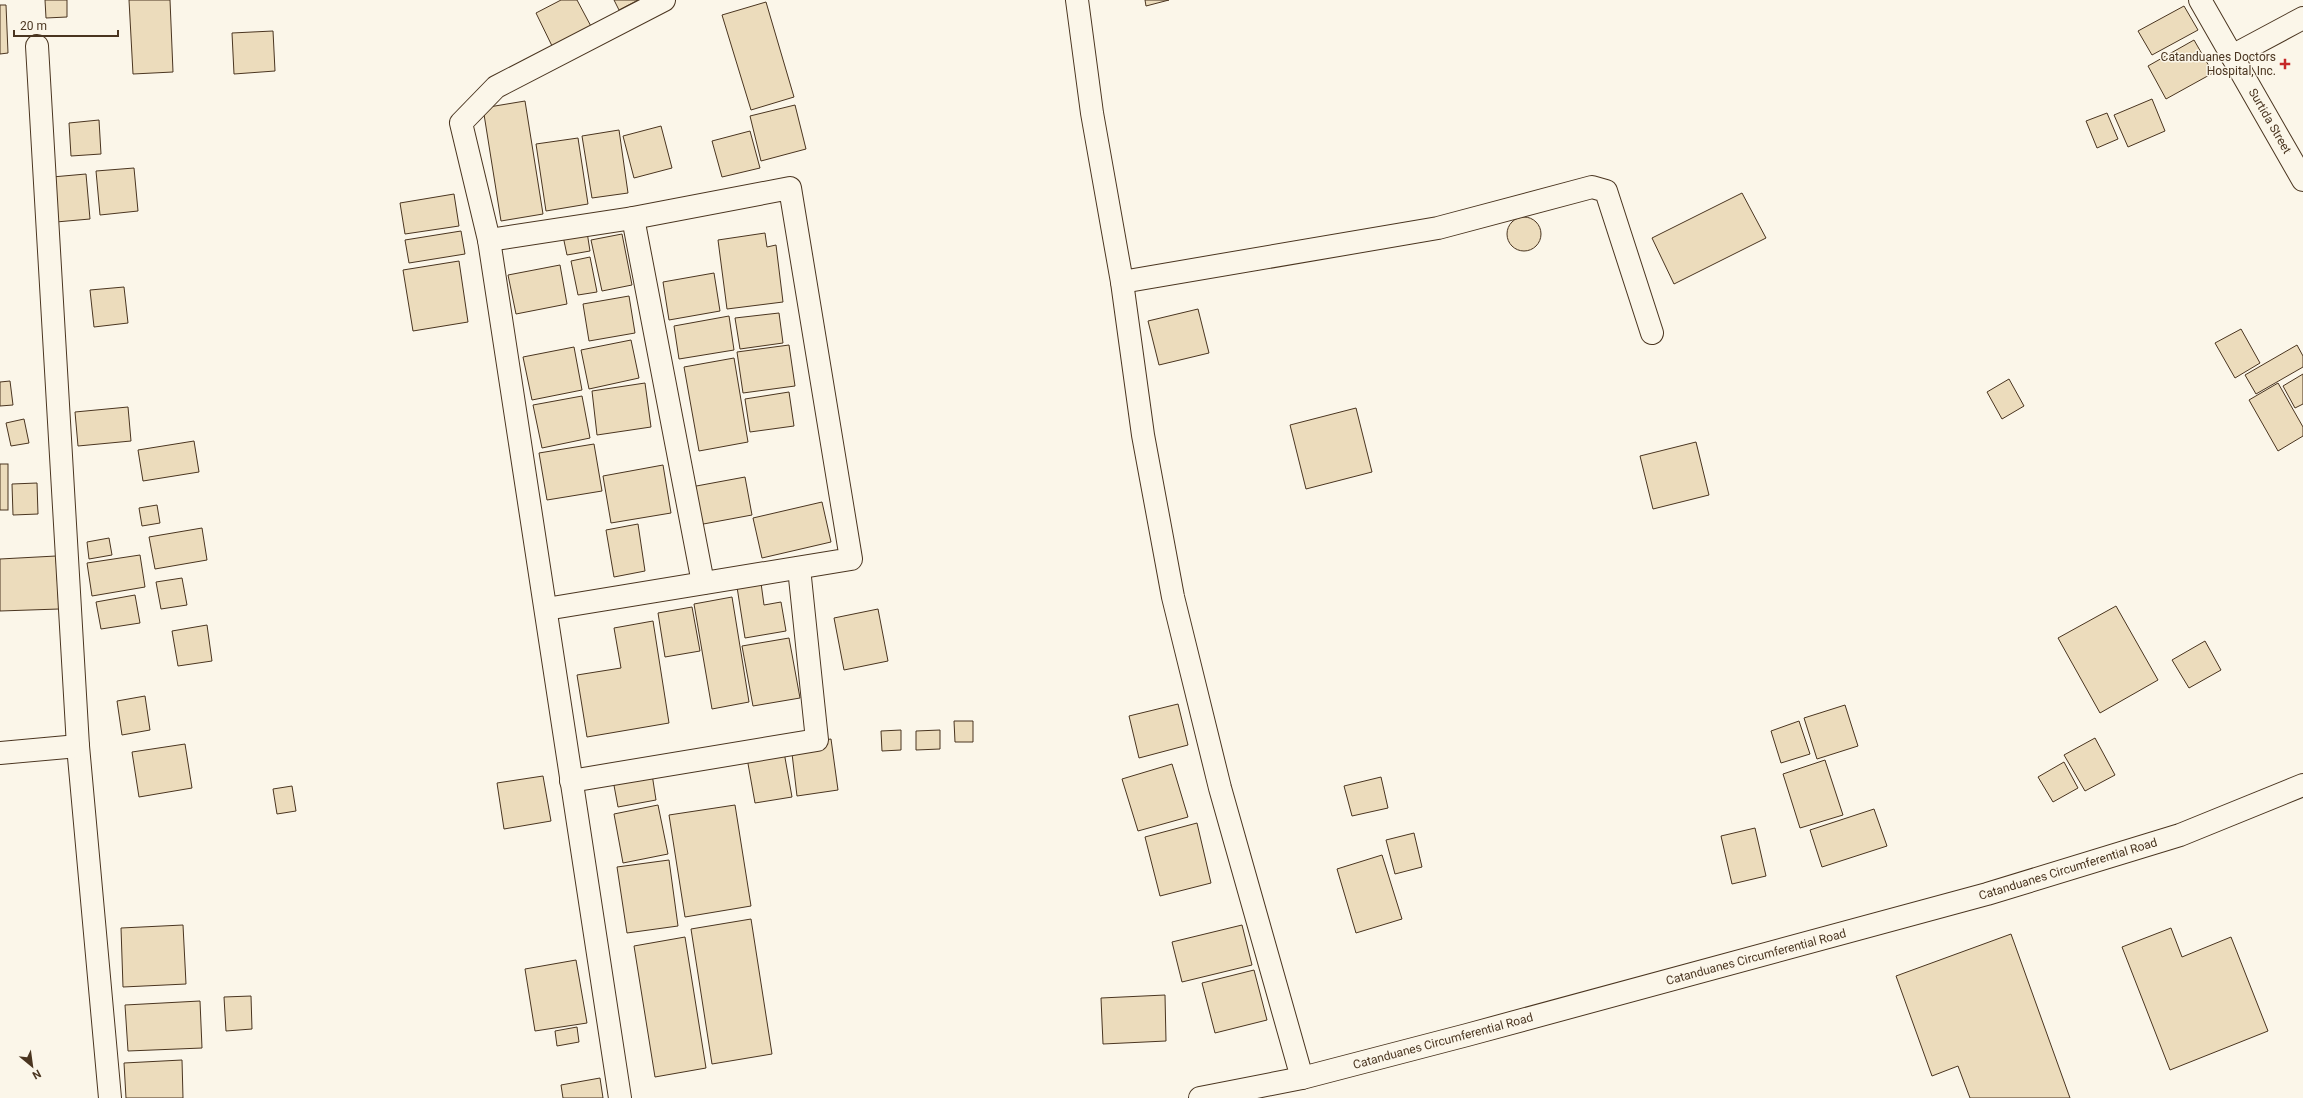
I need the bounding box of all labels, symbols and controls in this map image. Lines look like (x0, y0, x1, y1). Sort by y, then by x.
scale bar (14, 12, 118, 38)
text: 20 m (20, 19, 47, 33)
place label: Catanduanes Doctors Hospital, Inc. (2161, 50, 2276, 78)
marker: Catanduanes Doctors Hospital, Inc. (2279, 58, 2291, 70)
street label: Surtida Street (2246, 86, 2294, 156)
street label: Catanduanes Circumferential Road (1977, 835, 2159, 903)
street label: Catanduanes Circumferential Road (1664, 926, 1848, 988)
street label: Catanduanes Circumferential Road (1351, 1010, 1535, 1072)
north arrow (12, 1046, 52, 1086)
text: N (30, 1067, 43, 1082)

